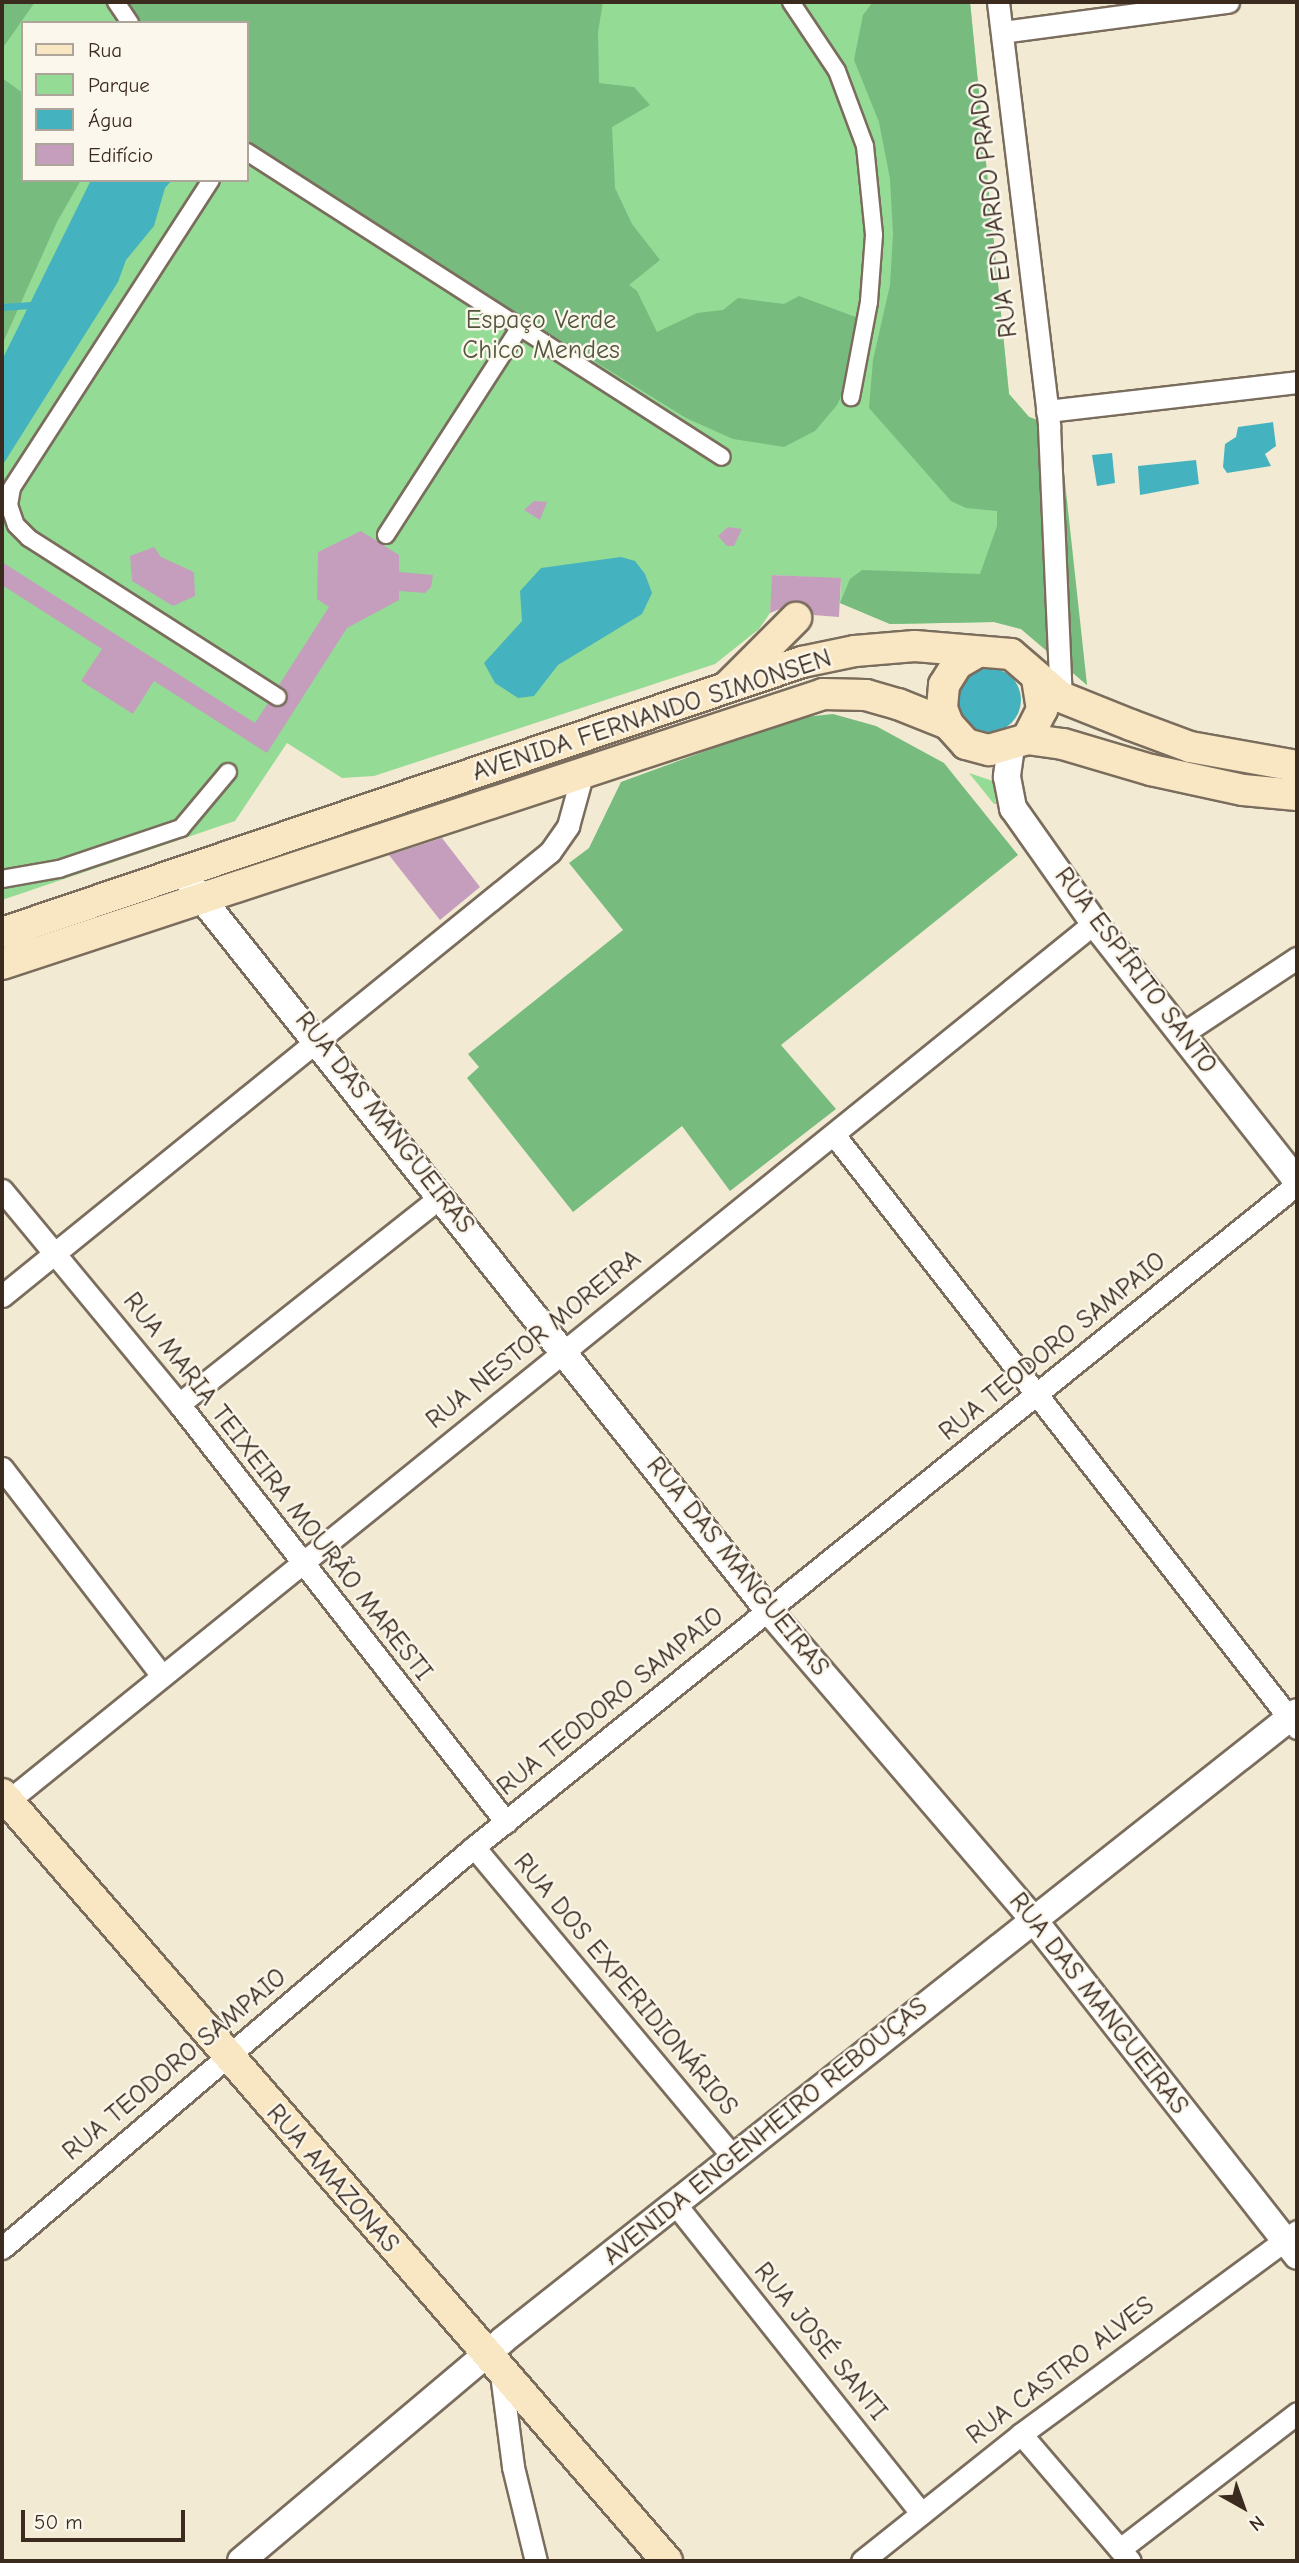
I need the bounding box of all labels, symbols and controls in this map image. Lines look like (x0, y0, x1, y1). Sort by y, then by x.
legend (21, 21, 248, 182)
text: Rua (88, 38, 122, 62)
text: Parque (88, 73, 150, 97)
street label: RUA EDUARDO PRADO (963, 81, 1025, 339)
text: Água (88, 108, 133, 132)
text: Edifício (88, 143, 153, 167)
park label: Espaço Verde Chico Mendes (462, 305, 620, 366)
street label: AVENIDA FERNANDO SIMONSEN (469, 643, 835, 789)
street label: RUA ESPÍRITO SANTO (1047, 862, 1223, 1080)
street label: RUA DAS MANGUEIRAS (288, 1006, 480, 1240)
street label: RUA NESTOR MOREIRA (420, 1244, 648, 1436)
street label: RUA TEODORO SAMPAIO (933, 1246, 1173, 1448)
street label: RUA MARIA TEIXEIRA MOURÃO MARESTI (116, 1287, 438, 1687)
street label: RUA DAS MANGUEIRAS (639, 1451, 835, 1683)
street label: RUA TEODORO SAMPAIO (491, 1601, 731, 1803)
street label: RUA DOS EXPERIDIONÁRIOS (506, 1848, 744, 2122)
street label: RUA DAS MANGUEIRAS (1002, 1887, 1194, 2121)
street label: RUA TEODORO SAMPAIO (57, 1962, 293, 2168)
street label: AVENIDA ENGENHEIRO REBOUÇAS (598, 1991, 934, 2273)
street label: RUA AMAZONAS (259, 2098, 405, 2260)
street label: RUA JOSÉ SANTI (747, 2257, 893, 2427)
street label: RUA CASTRO ALVES (961, 2290, 1161, 2452)
north arrow (1208, 2472, 1278, 2542)
scale bar (24, 2496, 189, 2540)
text: 50 m (34, 2510, 83, 2534)
text: N (1245, 2511, 1268, 2535)

